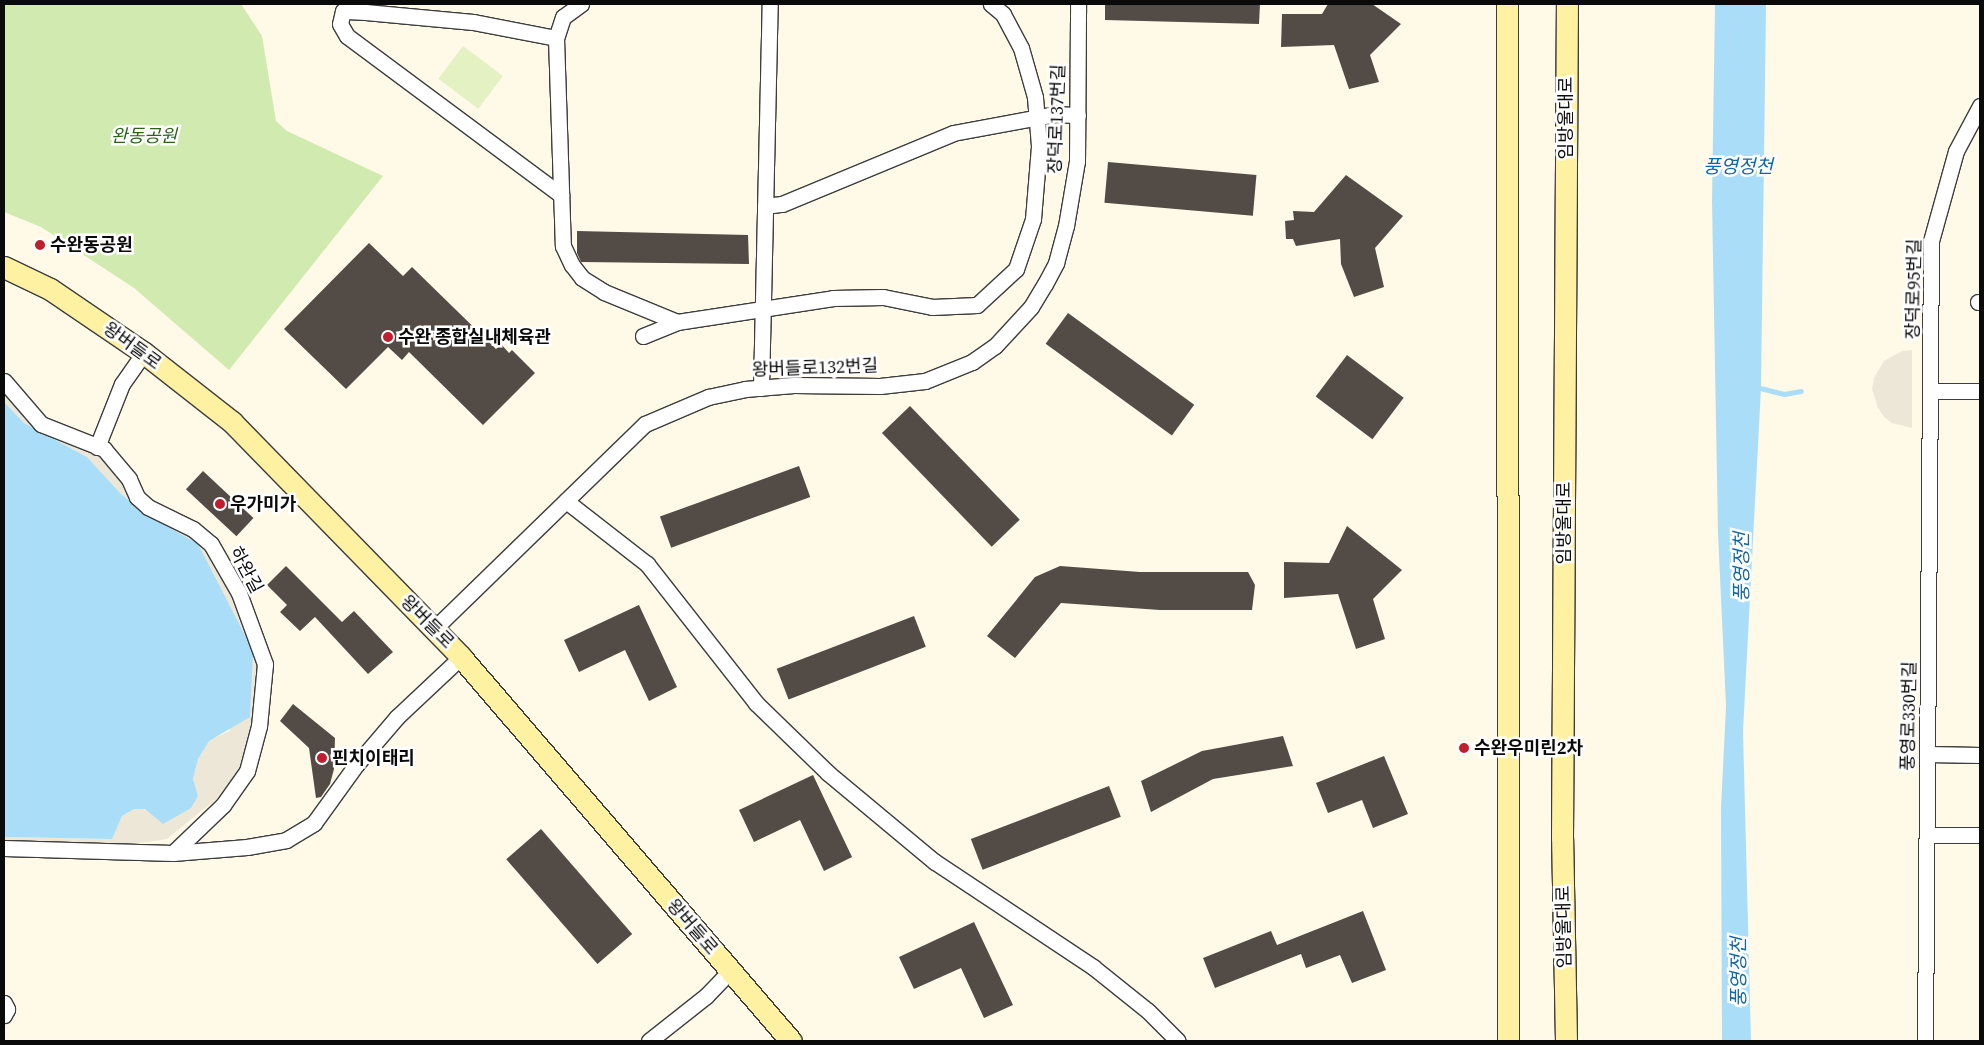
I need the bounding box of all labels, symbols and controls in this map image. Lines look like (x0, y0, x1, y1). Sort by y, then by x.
street label: 장덕로137번길 (1044, 64, 1070, 174)
street label: 임방울대로 (1555, 77, 1577, 159)
park label: 완동공원 (111, 125, 177, 147)
water label: 풍영정천 (1703, 156, 1773, 178)
place label: 수완동공원 (50, 234, 133, 256)
street label: 장덕로95번길 (1902, 238, 1926, 340)
marker: 수완동공원 (34, 239, 46, 251)
street label: 왕버들로 (99, 318, 165, 374)
place label: 수완 종합실내체육관 (398, 326, 551, 348)
marker: 수완 종합실내체육관 (382, 331, 394, 343)
street label: 왕버들로132번길 (751, 355, 879, 381)
street label: 임방울대로 (1553, 482, 1575, 564)
place label: 우가미가 (230, 493, 296, 515)
marker: 우가미가 (214, 498, 226, 510)
water label: 풍영정천 (1731, 532, 1753, 602)
street label: 하완길 (225, 543, 267, 597)
street label: 왕버들로 (396, 591, 458, 653)
street label: 풍영로330번길 (1897, 661, 1921, 771)
place label: 수완우미린2차 (1474, 737, 1583, 759)
marker: 수완우미린2차 (1458, 742, 1470, 754)
place label: 핀치이태리 (332, 747, 415, 769)
marker: 핀치이태리 (316, 752, 328, 764)
street label: 임방울대로 (1552, 885, 1576, 969)
street label: 왕버들로 (662, 895, 722, 959)
water label: 풍영정천 (1728, 937, 1750, 1007)

